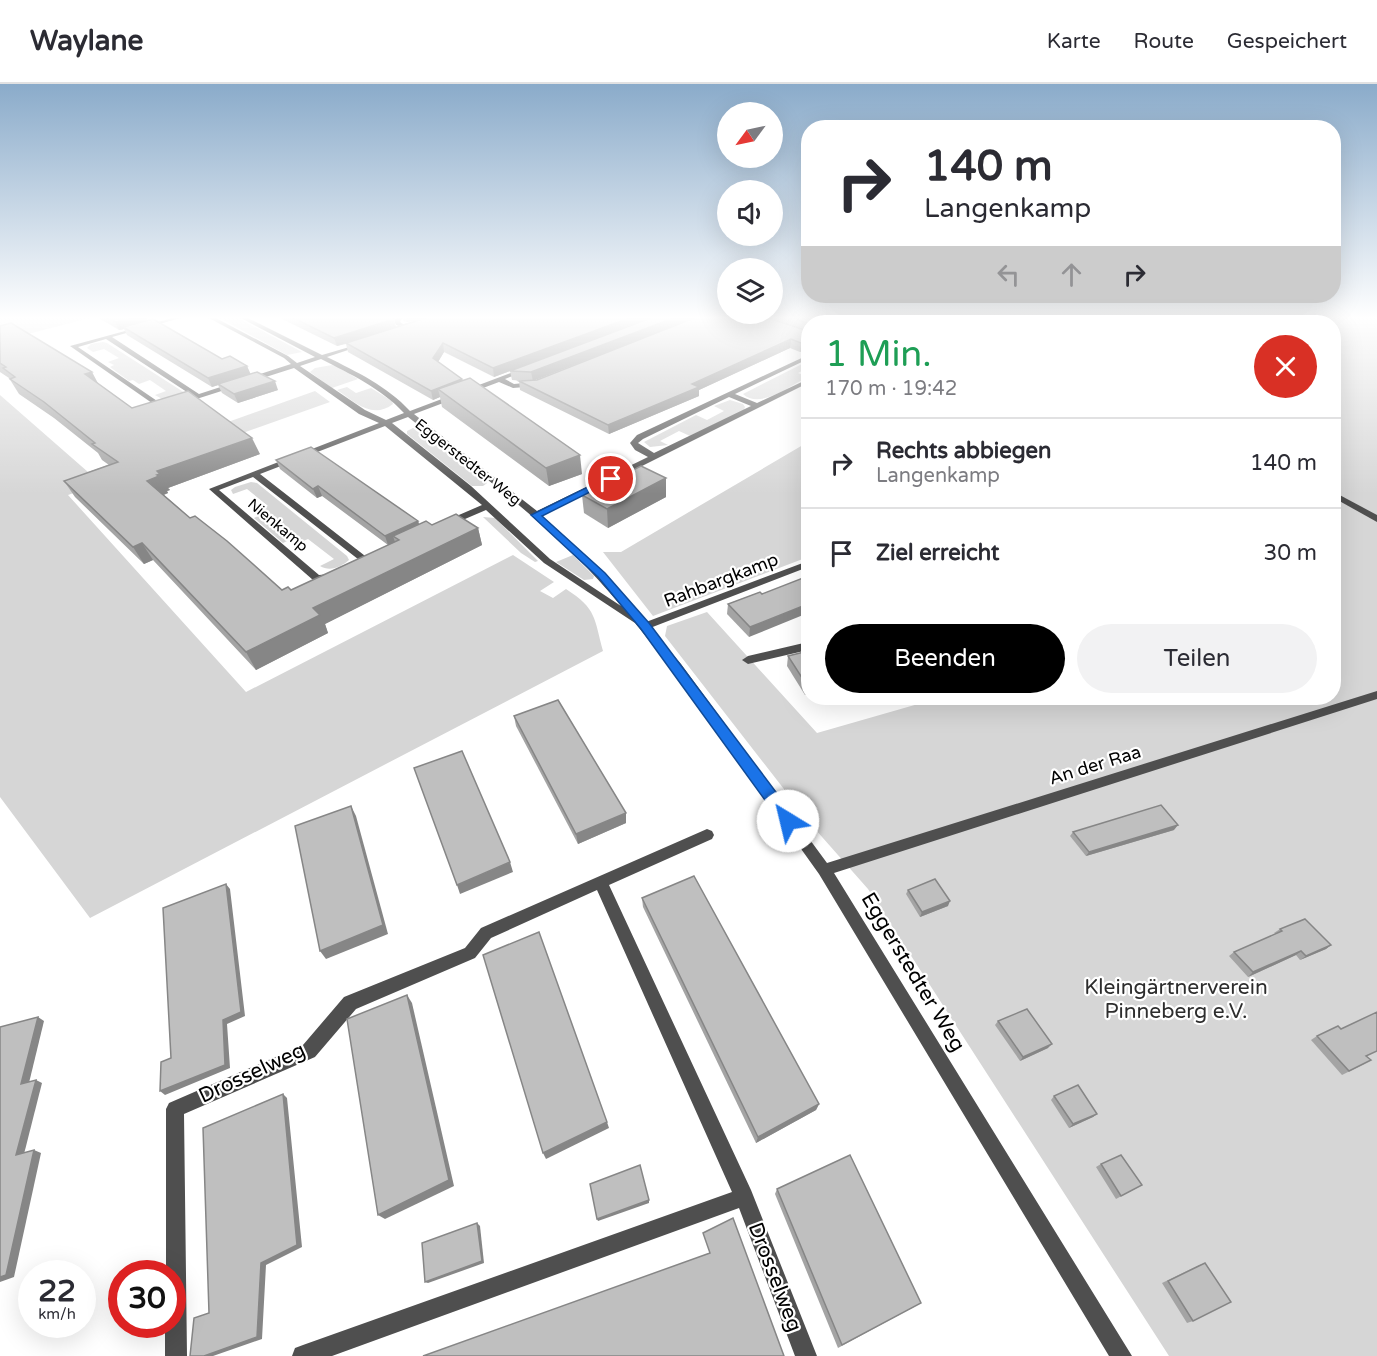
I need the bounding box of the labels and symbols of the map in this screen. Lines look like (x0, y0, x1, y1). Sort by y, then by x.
north arrow (717, 102, 783, 168)
street label: Eggerstedter Weg (411, 415, 525, 509)
pin (585, 453, 636, 504)
street label: Nienkamp (244, 495, 312, 555)
street label: Rahbargkamp (661, 548, 781, 612)
street label: An der Raa (1046, 741, 1144, 789)
position arrow (756, 789, 820, 853)
street label: Eggerstedter Weg (856, 888, 970, 1056)
park label: Kleingärtnerverein Pinneberg e.V. (1084, 975, 1268, 1024)
street label: Drosselweg (195, 1037, 309, 1109)
street label: Drosselweg (743, 1219, 807, 1335)
speed limit sign: 30 (108, 1260, 186, 1338)

